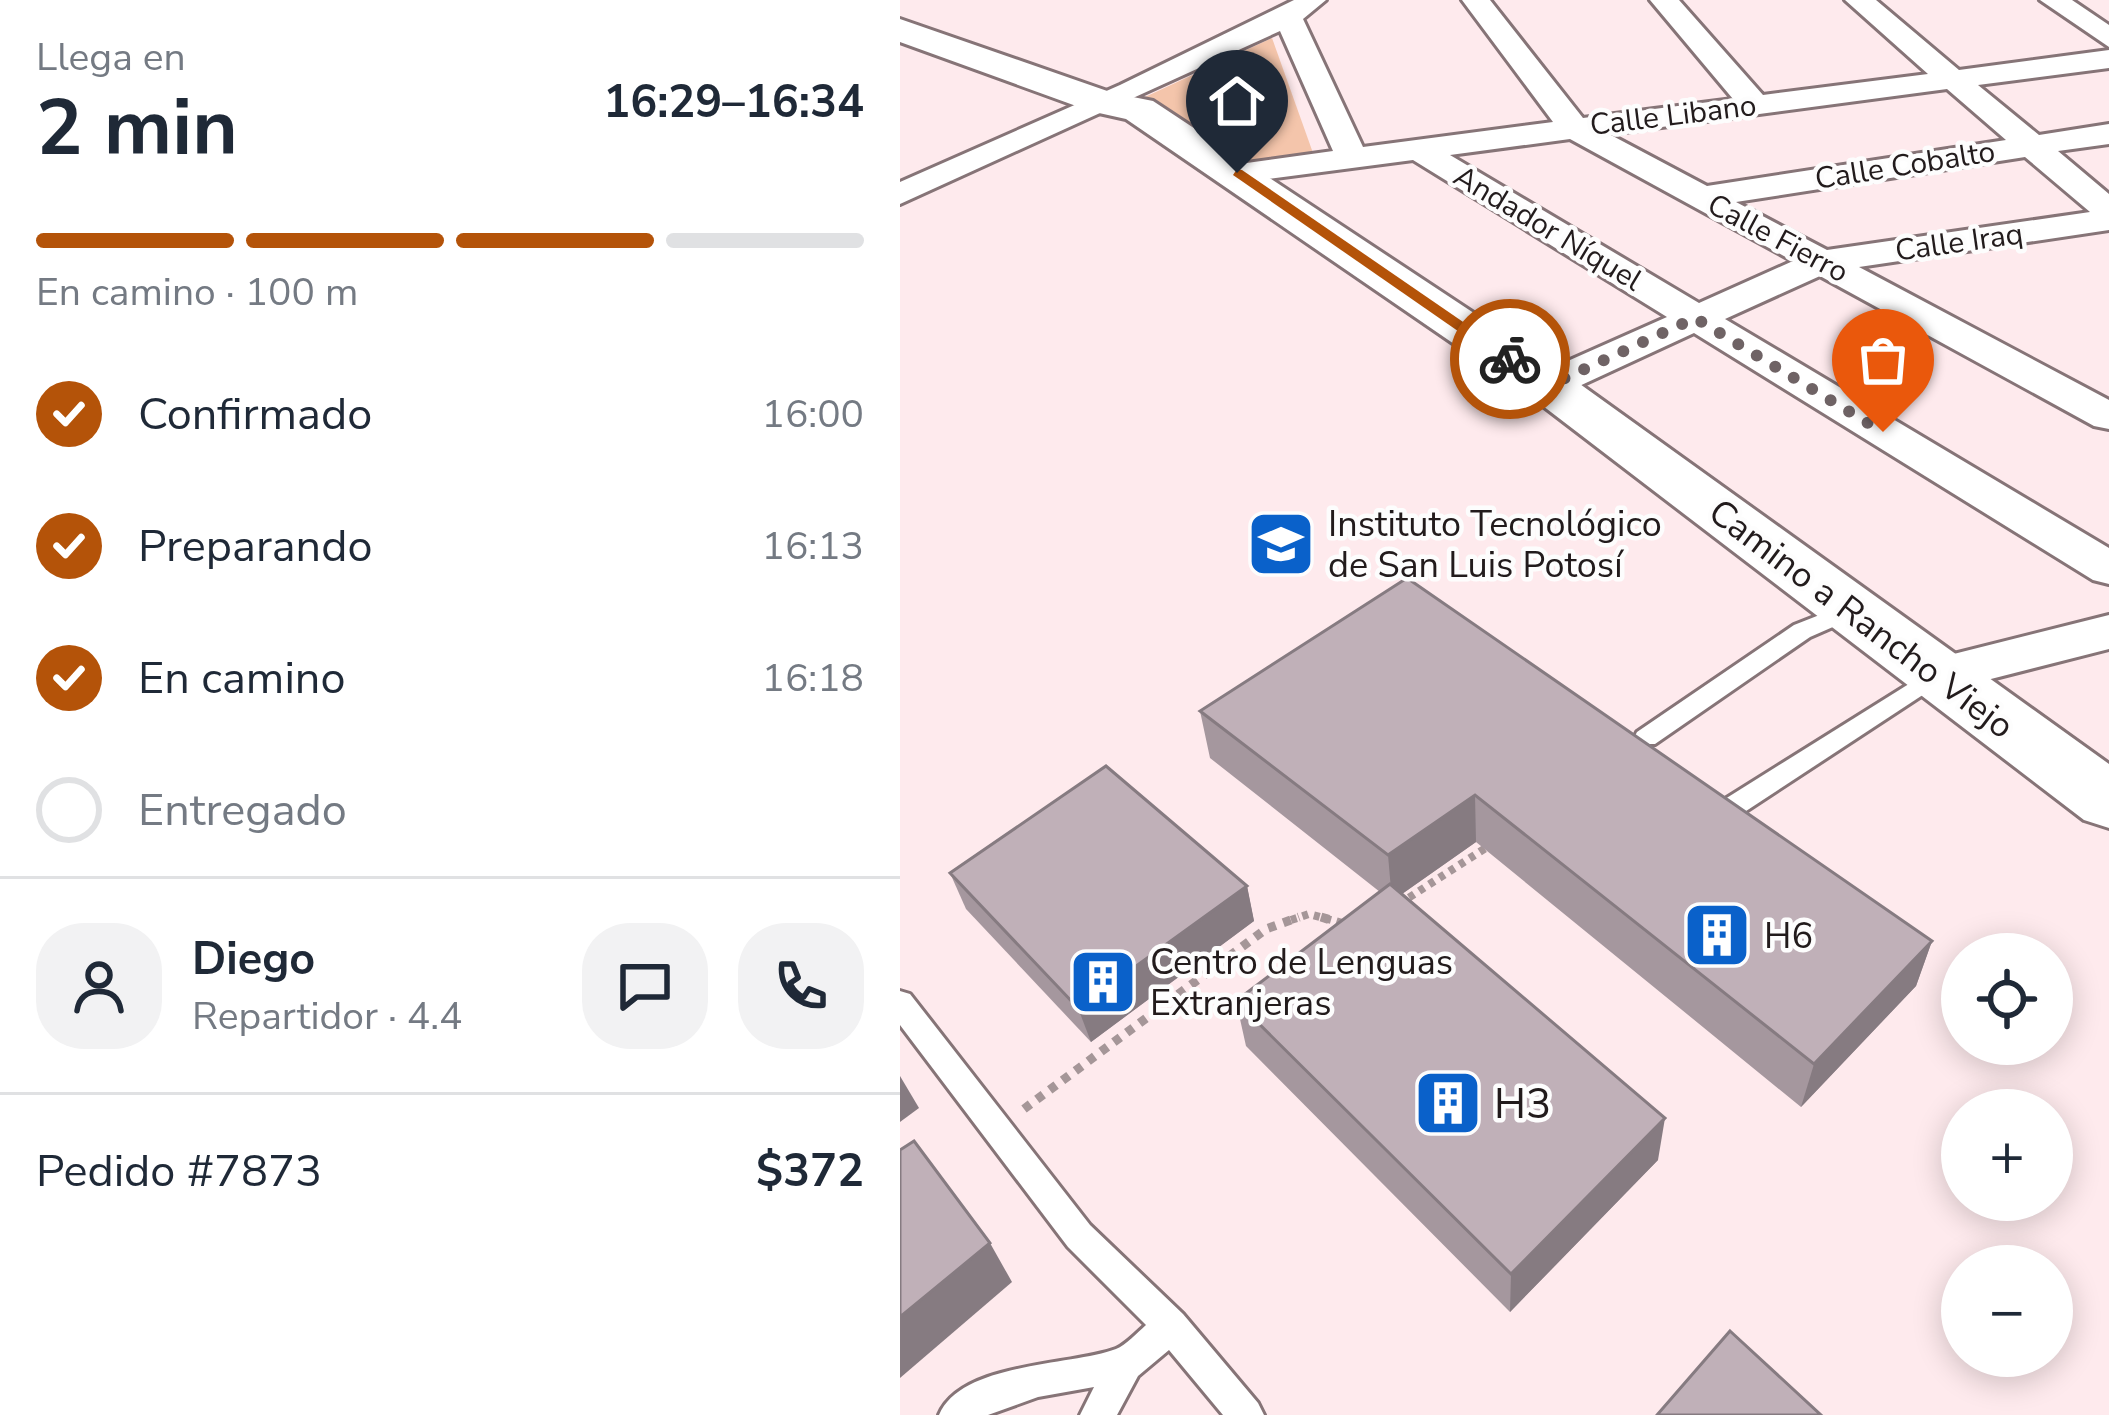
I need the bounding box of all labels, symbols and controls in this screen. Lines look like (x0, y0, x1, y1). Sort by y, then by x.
text: Llega en (36, 31, 186, 84)
pin (1186, 50, 1288, 173)
icon: home (1204, 68, 1270, 134)
text: 16:29–16:34 (603, 72, 864, 133)
text: 2 min (36, 75, 238, 182)
street label: Calle Libano (1588, 85, 1759, 146)
street label: Calle Cobalto (1812, 131, 1998, 200)
street label: Andador Níquel (1446, 156, 1650, 301)
street label: Calle Fierro (1700, 184, 1855, 293)
street label: Calle Iraq (1893, 213, 2026, 272)
text: En camino · 100 m (36, 266, 358, 319)
courier (1450, 299, 1570, 419)
pin (1832, 309, 1934, 432)
icon: bike (1477, 326, 1543, 392)
icon: bag (1850, 327, 1916, 393)
icon: check (36, 381, 102, 447)
text: Confirmado (138, 384, 372, 445)
text: 16:00 (762, 388, 864, 441)
street label: Camino a Rancho Viejo (1698, 488, 2024, 750)
place label: Instituto Tecnológico de San Luis Potosí (1328, 500, 1662, 590)
school or university icon: Instituto Tecnológico de San Luis Potosí (1246, 509, 1316, 579)
icon: check (36, 513, 102, 579)
text: Preparando (138, 516, 372, 577)
text: 16:13 (762, 520, 864, 573)
icon: check (36, 645, 102, 711)
text: En camino (138, 648, 345, 709)
text: 16:18 (762, 652, 864, 705)
text: Entregado (138, 780, 347, 841)
building icon: H6 (1682, 900, 1752, 970)
place label: H6 (1764, 912, 1813, 961)
button: person (36, 923, 162, 1049)
button: chat (582, 923, 708, 1049)
button: phone (738, 923, 864, 1049)
text: Diego (192, 929, 315, 990)
map controls (1941, 933, 2073, 1377)
button: locate (1941, 933, 2073, 1065)
place label: Centro de Lenguas Extranjeras (1150, 938, 1453, 1028)
building icon: Centro de Lenguas Extranjeras (1068, 947, 1138, 1017)
text: Repartidor · 4.4 (192, 990, 463, 1043)
building icon: H3 (1413, 1068, 1483, 1138)
place label: H3 (1494, 1076, 1551, 1133)
button: + (1941, 1089, 2073, 1221)
text: Pedido #7873 (36, 1141, 322, 1202)
text: $372 (756, 1141, 864, 1202)
button: − (1941, 1245, 2073, 1377)

